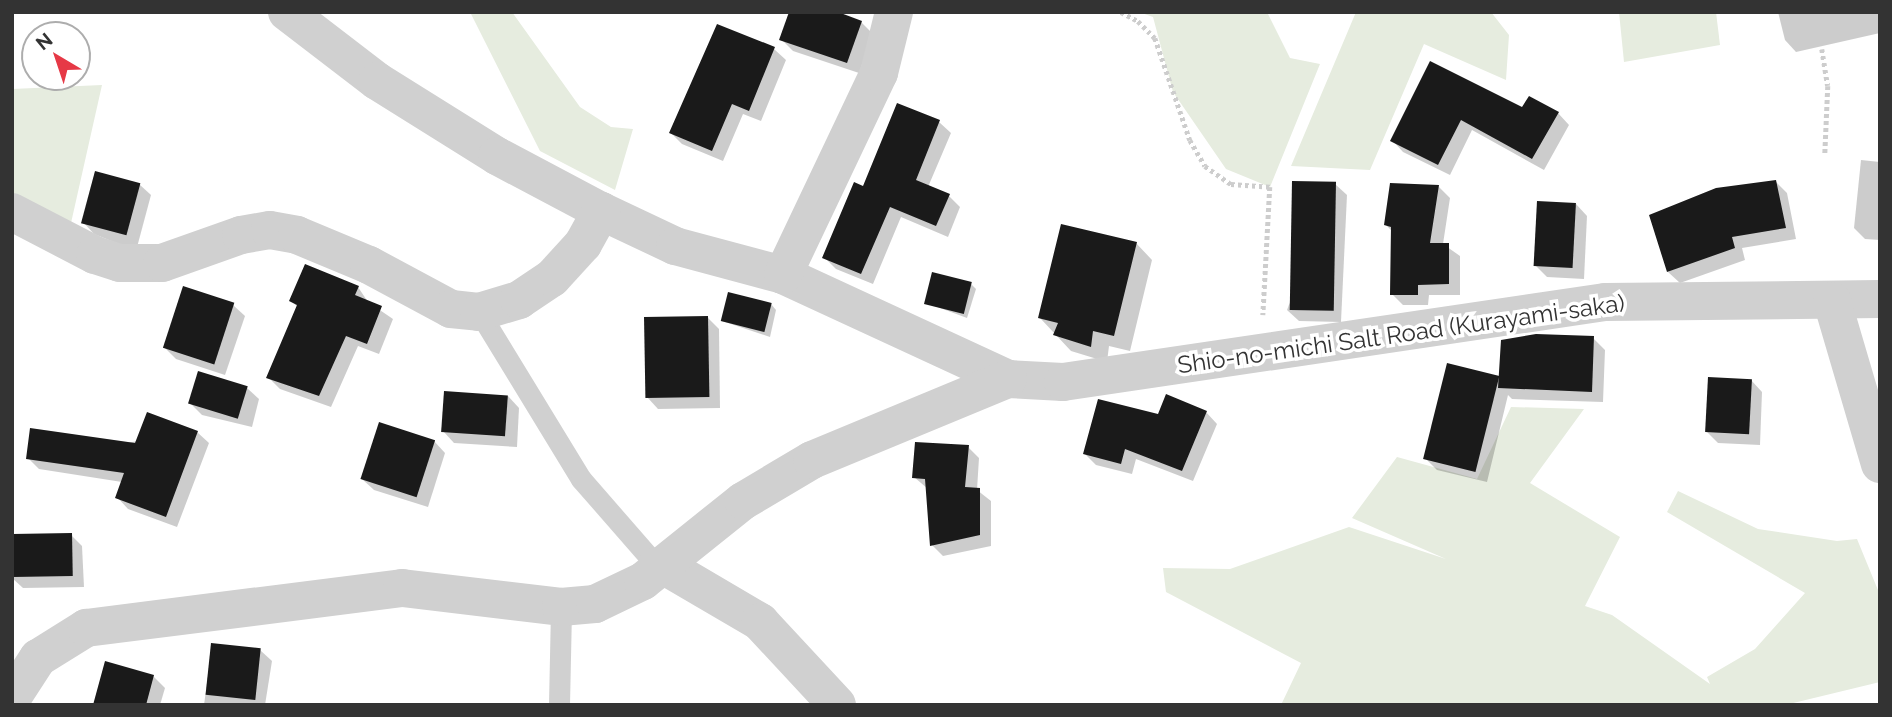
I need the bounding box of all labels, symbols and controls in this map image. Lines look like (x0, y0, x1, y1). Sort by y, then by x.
north arrow (21, 21, 91, 91)
text: N (31, 28, 57, 54)
street label: Shio-no-michi Salt Road (Kurayami-saka) (1176, 288, 1626, 380)

